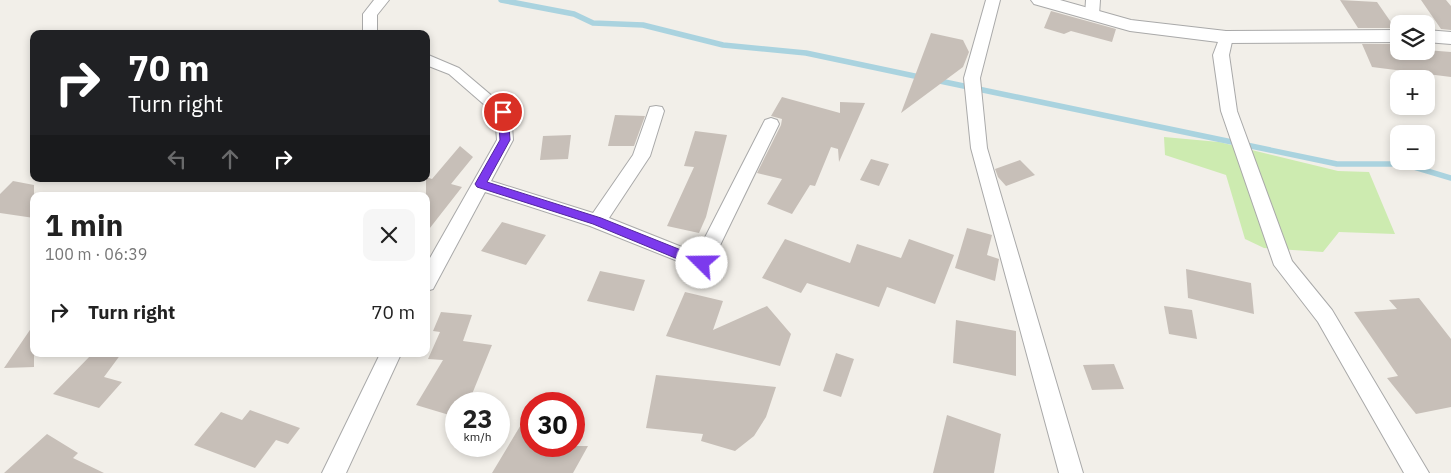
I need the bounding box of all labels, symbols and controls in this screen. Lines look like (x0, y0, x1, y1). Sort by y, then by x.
map controls (1390, 15, 1435, 170)
button: layers (1390, 15, 1435, 60)
text: 70 m (128, 45, 210, 91)
icon: right (45, 50, 110, 115)
button: + (1390, 70, 1435, 115)
text: Turn right (128, 89, 223, 118)
pin (482, 91, 524, 133)
icon: arrive (489, 98, 517, 126)
button: − (1390, 125, 1435, 170)
icon: left (163, 145, 191, 173)
icon: ahead (216, 145, 244, 173)
icon: right (269, 145, 297, 173)
text: 1 min (45, 205, 123, 244)
button: close (363, 209, 415, 261)
position arrow (675, 236, 727, 288)
text: 100 m · 06:39 (45, 244, 147, 264)
icon: right (45, 298, 73, 326)
text: Turn right (88, 300, 175, 324)
text: 70 m (371, 300, 415, 324)
speed limit sign: 30 (520, 392, 585, 457)
text: 23 (462, 402, 493, 435)
text: km/h (463, 429, 492, 444)

